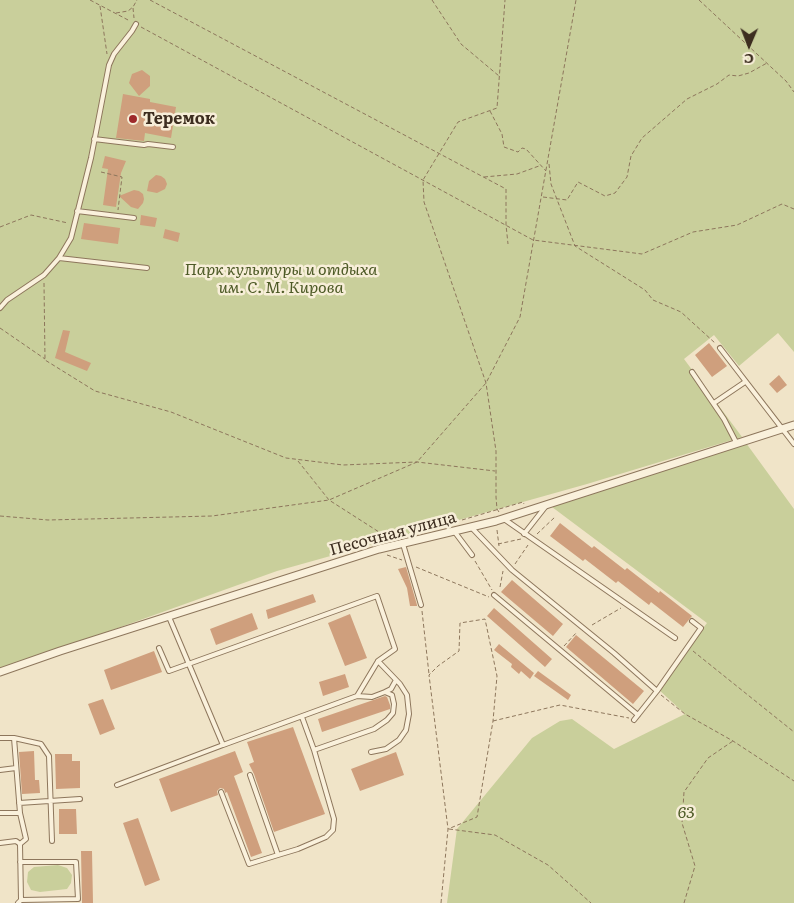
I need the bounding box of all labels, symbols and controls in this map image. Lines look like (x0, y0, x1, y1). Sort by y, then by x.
north arrow (724, 20, 774, 70)
text: С (744, 50, 754, 70)
place label: Теремок (143, 109, 215, 129)
marker: Теремок (127, 113, 139, 125)
park label: Парк культуры и отдыха им. С. М. Кирова (185, 260, 377, 298)
street label: Песочная улица (328, 508, 458, 560)
park label: 63 (677, 803, 695, 823)

